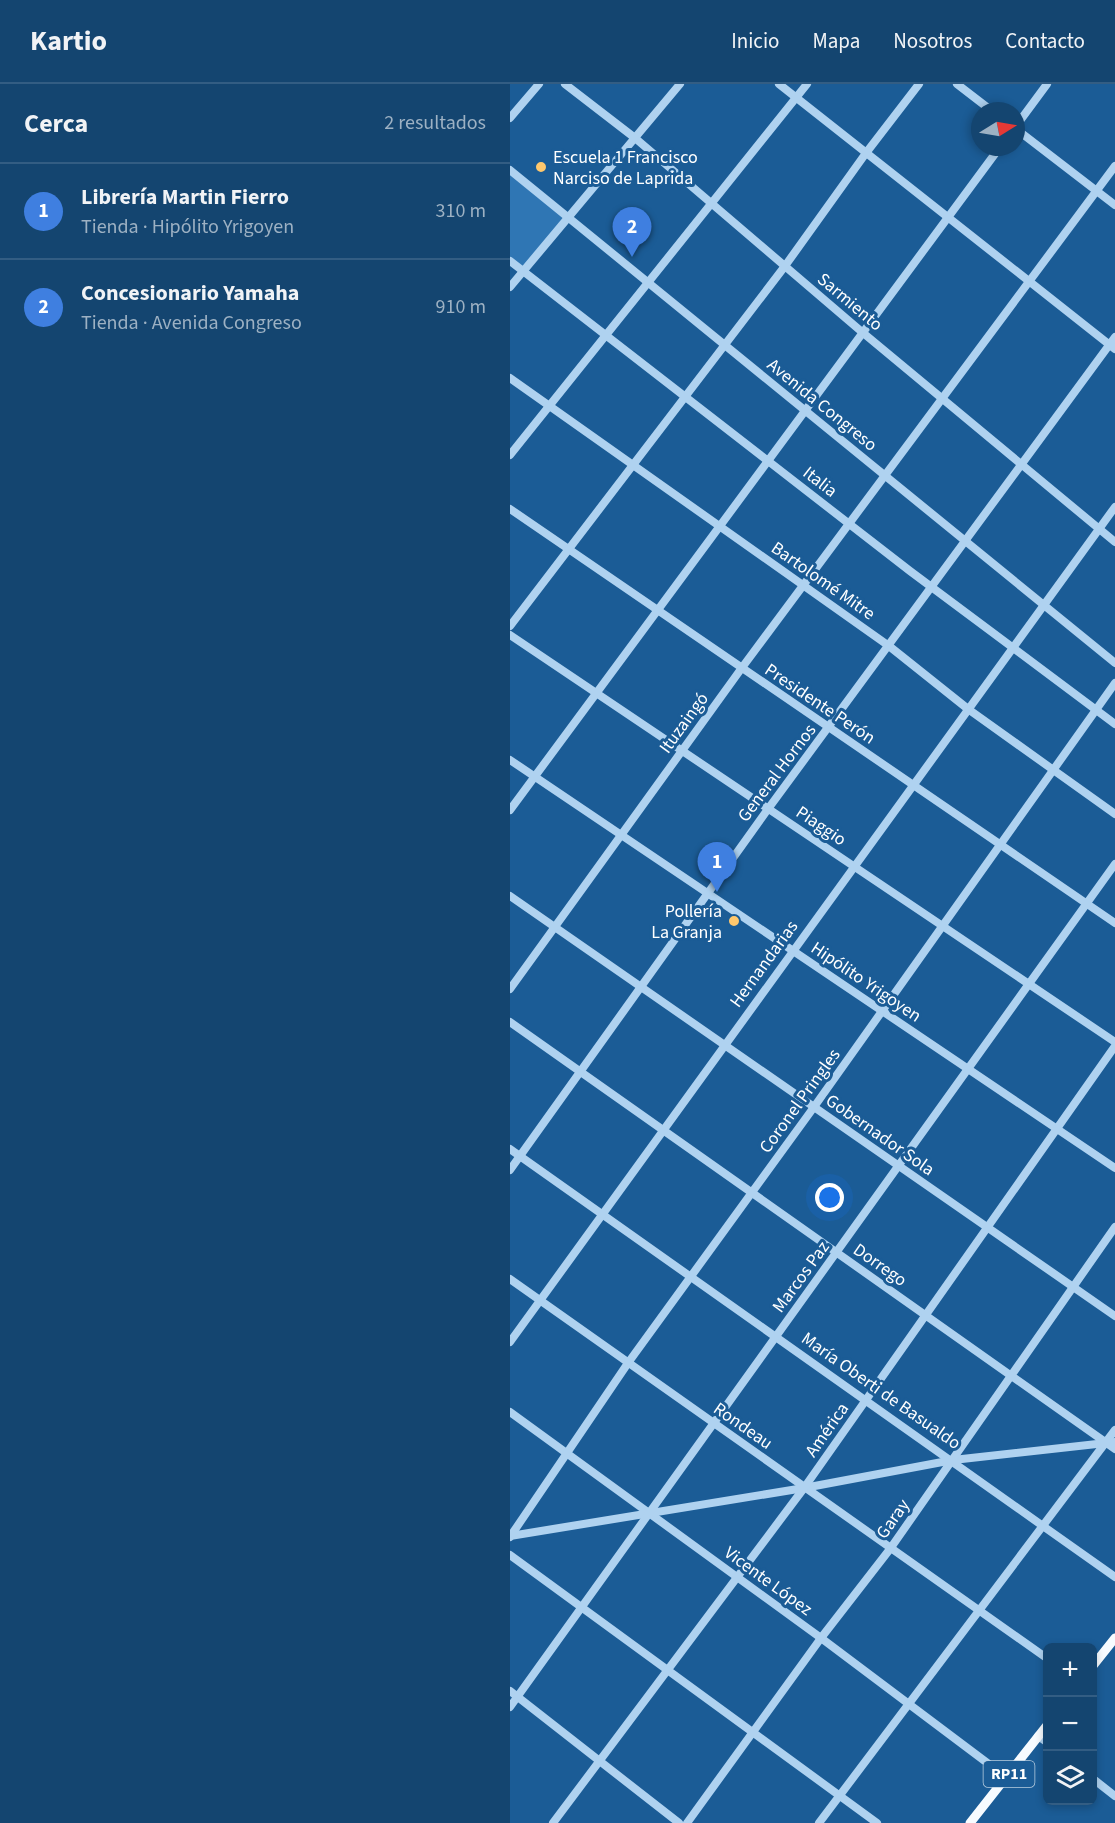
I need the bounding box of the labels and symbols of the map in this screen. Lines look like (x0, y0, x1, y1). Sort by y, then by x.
north arrow (971, 102, 1025, 156)
place label: Escuela 1 Francisco Narciso de Laprida (553, 145, 698, 191)
marker: Escuela 1 Francisco Narciso de Laprida (534, 160, 548, 174)
pin: 2 (612, 208, 652, 257)
street label: Sarmiento (812, 267, 888, 337)
street label: Avenida Congreso (762, 353, 882, 457)
street label: Italia (797, 461, 843, 503)
street label: Bartolomé Mitre (766, 536, 880, 626)
street label: Presidente Perón (760, 658, 880, 750)
street label: Ituzaingó (653, 687, 715, 759)
street label: General Hornos (732, 719, 822, 827)
street label: Piaggio (791, 800, 851, 852)
pin: 1 (698, 842, 736, 892)
place label: Pollería La Granja (651, 899, 722, 945)
marker: Pollería La Granja (727, 914, 741, 928)
street label: Hernandarias (724, 915, 804, 1013)
street label: Hipólito Yrigoyen (806, 936, 926, 1028)
street label: Coronel Pringles (754, 1044, 846, 1158)
street label: Gobernador Sola (821, 1088, 939, 1182)
your location (815, 1183, 844, 1212)
street label: Marcos Paz (766, 1236, 836, 1318)
street label: Dorrego (848, 1237, 912, 1293)
street label: María Oberti de Basualdo (796, 1326, 966, 1456)
street label: Rondeau (708, 1396, 778, 1456)
street label: América (799, 1398, 855, 1462)
street label: Garay (870, 1494, 916, 1544)
street label: Vicente López (719, 1540, 818, 1622)
road number: RP11 (984, 1761, 1034, 1787)

